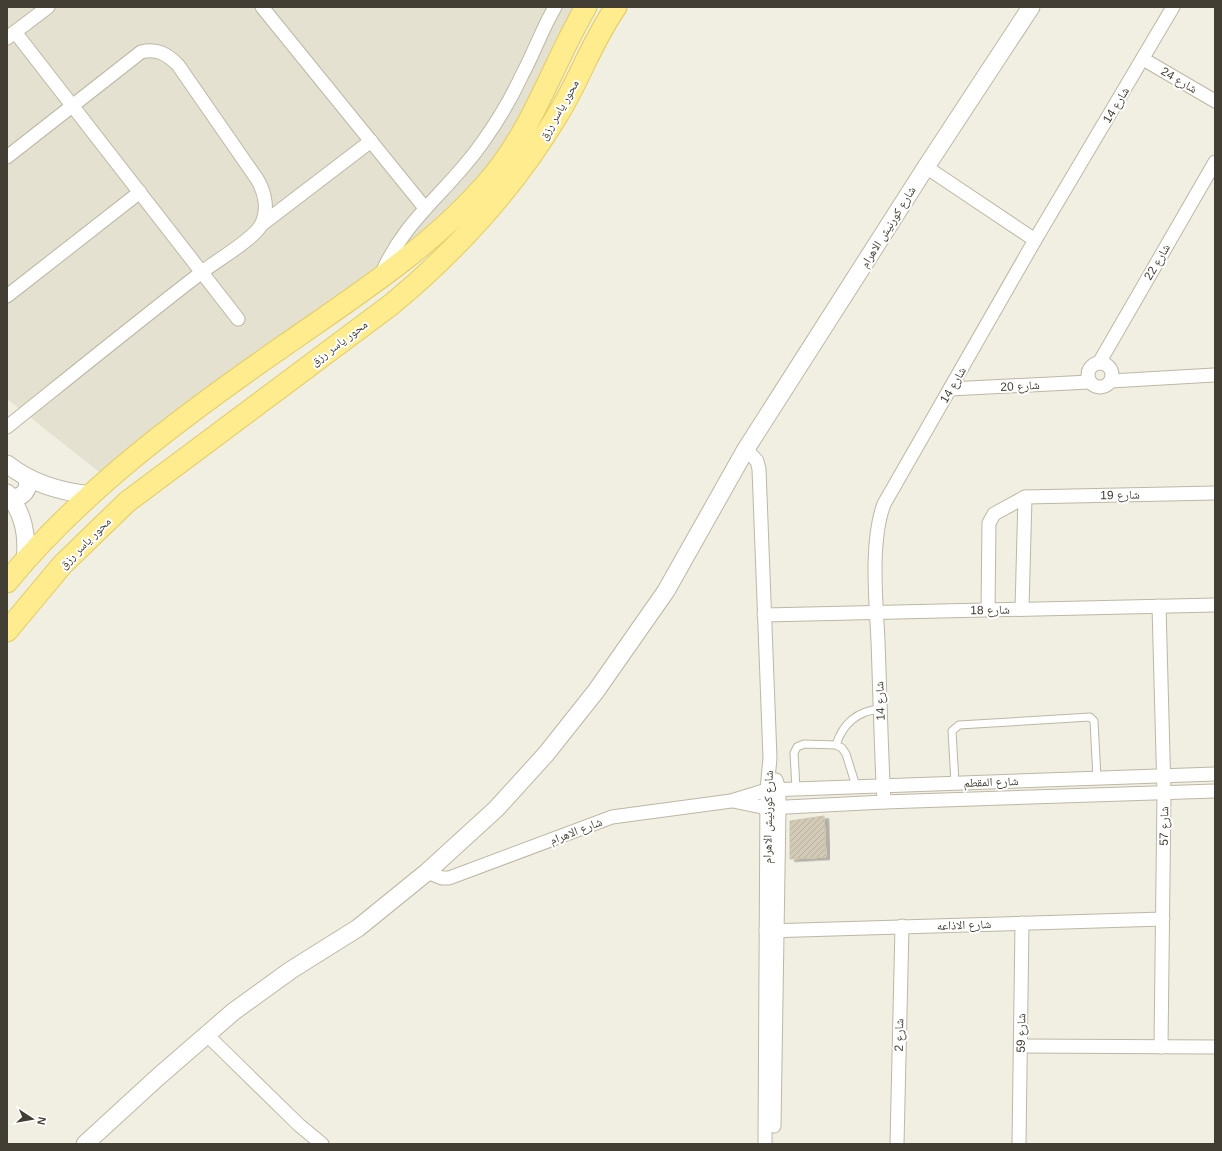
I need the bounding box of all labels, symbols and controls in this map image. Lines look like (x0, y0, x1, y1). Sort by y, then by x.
street label: شارع 24 (1158, 64, 1200, 97)
street label: محور ياسر رزق (536, 77, 582, 143)
street label: شارع 14 (1100, 84, 1133, 126)
street label: شارع كورنيش الاهرام (857, 184, 920, 271)
street label: شارع 22 (1141, 241, 1174, 283)
street label: محور ياسر رزق (308, 317, 370, 369)
street label: شارع 14 (937, 364, 970, 406)
street label: شارع 20 (1000, 378, 1040, 395)
street label: شارع 19 (1100, 488, 1140, 503)
street label: محور ياسر رزق (56, 514, 114, 572)
street label: شارع 18 (970, 603, 1010, 618)
street label: شارع 14 (872, 681, 889, 721)
street label: شارع كورنيش الاهرام (760, 770, 777, 864)
street label: شارع المقطم (963, 774, 1019, 791)
street label: شارع 57 (1157, 806, 1172, 846)
street label: شارع الاهرام (548, 815, 605, 848)
street label: شارع الاذاعه (937, 917, 992, 934)
street label: شارع 59 (1014, 1013, 1029, 1053)
street label: شارع 2 (892, 1018, 907, 1052)
north arrow (12, 1099, 52, 1139)
text: N (35, 1116, 48, 1126)

